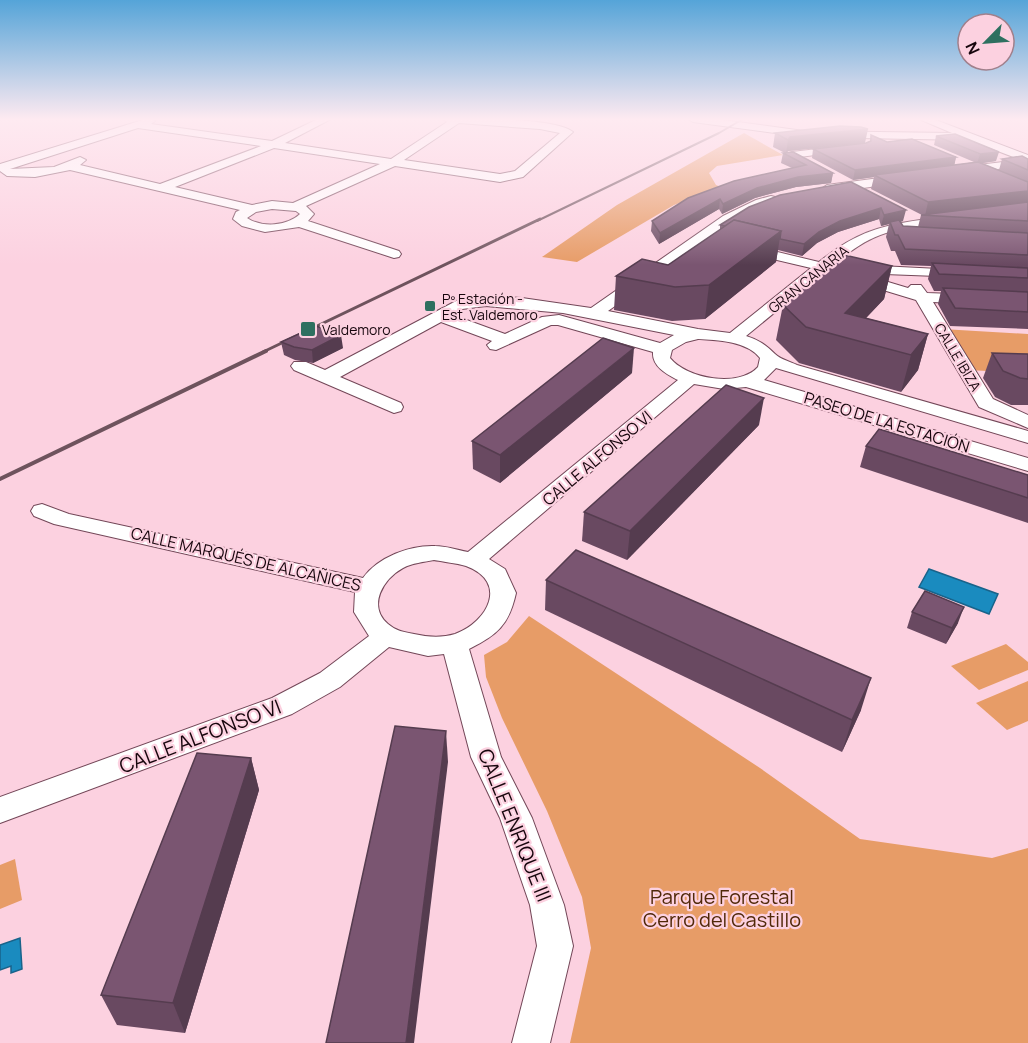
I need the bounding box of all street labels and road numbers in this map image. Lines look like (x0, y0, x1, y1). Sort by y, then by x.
street label: GRAN CANARIA (764, 241, 852, 317)
street label: CALLE IBIZA (930, 319, 986, 395)
street label: PASEO DE LA ESTACIÓN (802, 386, 972, 458)
street label: CALLE ALFONSO VI (538, 406, 656, 510)
street label: CALLE MARQUÉS DE ALCAÑICES (129, 522, 363, 596)
street label: CALLE ALFONSO VI (115, 693, 285, 779)
street label: CALLE ENRIQUE III (472, 745, 558, 905)

